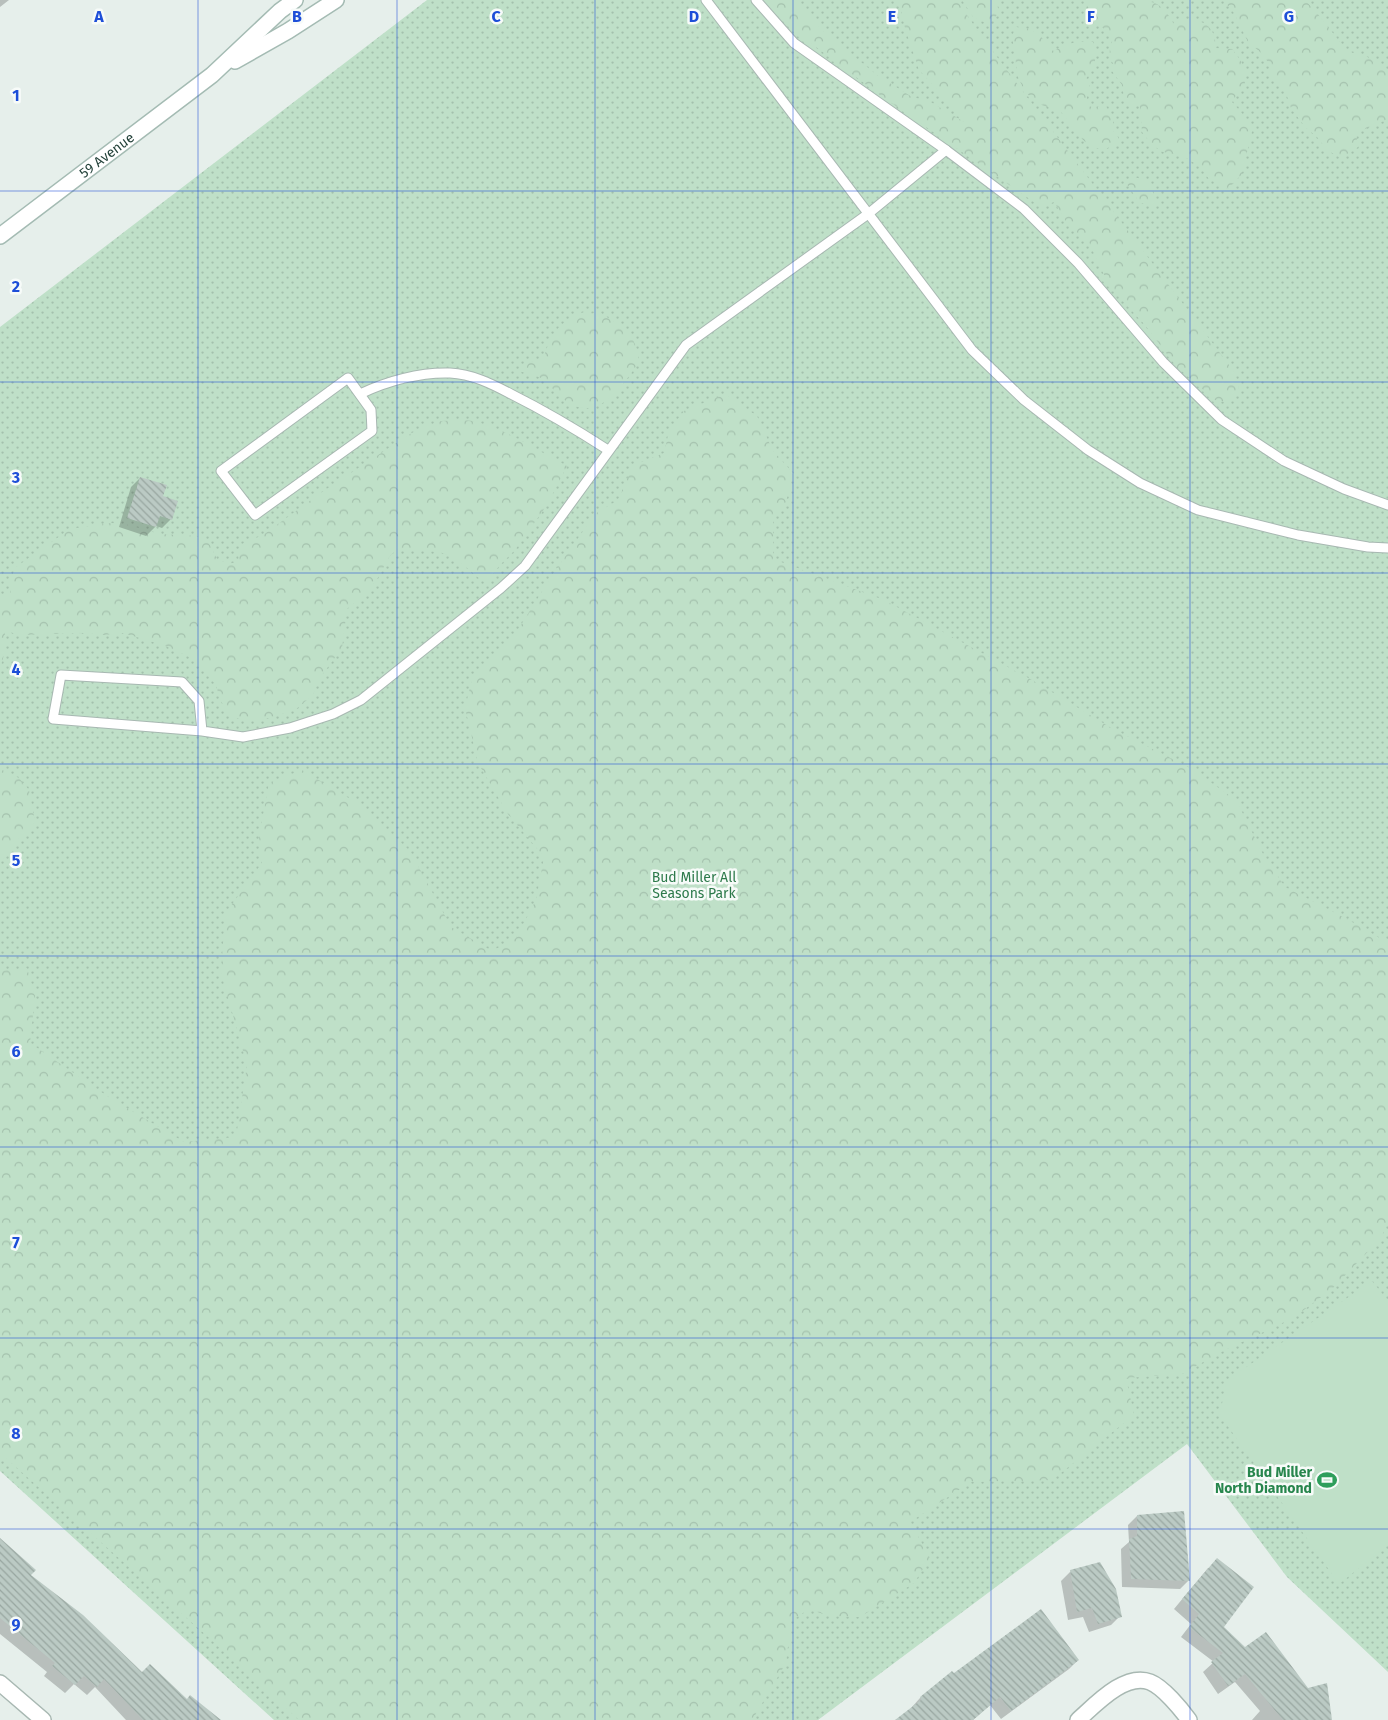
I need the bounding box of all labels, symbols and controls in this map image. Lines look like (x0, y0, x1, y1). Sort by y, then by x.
text: A (93, 7, 104, 26)
text: B (292, 7, 302, 26)
text: C (491, 7, 501, 26)
text: D (689, 7, 699, 26)
text: E (888, 7, 896, 26)
text: F (1087, 7, 1095, 26)
text: G (1284, 7, 1294, 26)
text: 1 (12, 86, 20, 105)
street label: 59 Avenue (76, 129, 138, 182)
text: 2 (12, 277, 20, 296)
text: 3 (11, 468, 20, 487)
text: 4 (11, 660, 21, 679)
text: 5 (12, 851, 21, 870)
park label: Bud Miller All Seasons Park (652, 869, 736, 902)
text: 6 (11, 1042, 21, 1061)
text: 7 (12, 1233, 20, 1252)
text: 8 (11, 1424, 21, 1443)
place label: Bud Miller North Diamond (1215, 1464, 1312, 1497)
sports icon: Bud Miller North Diamond (1316, 1469, 1338, 1491)
text: 9 (12, 1615, 21, 1634)

